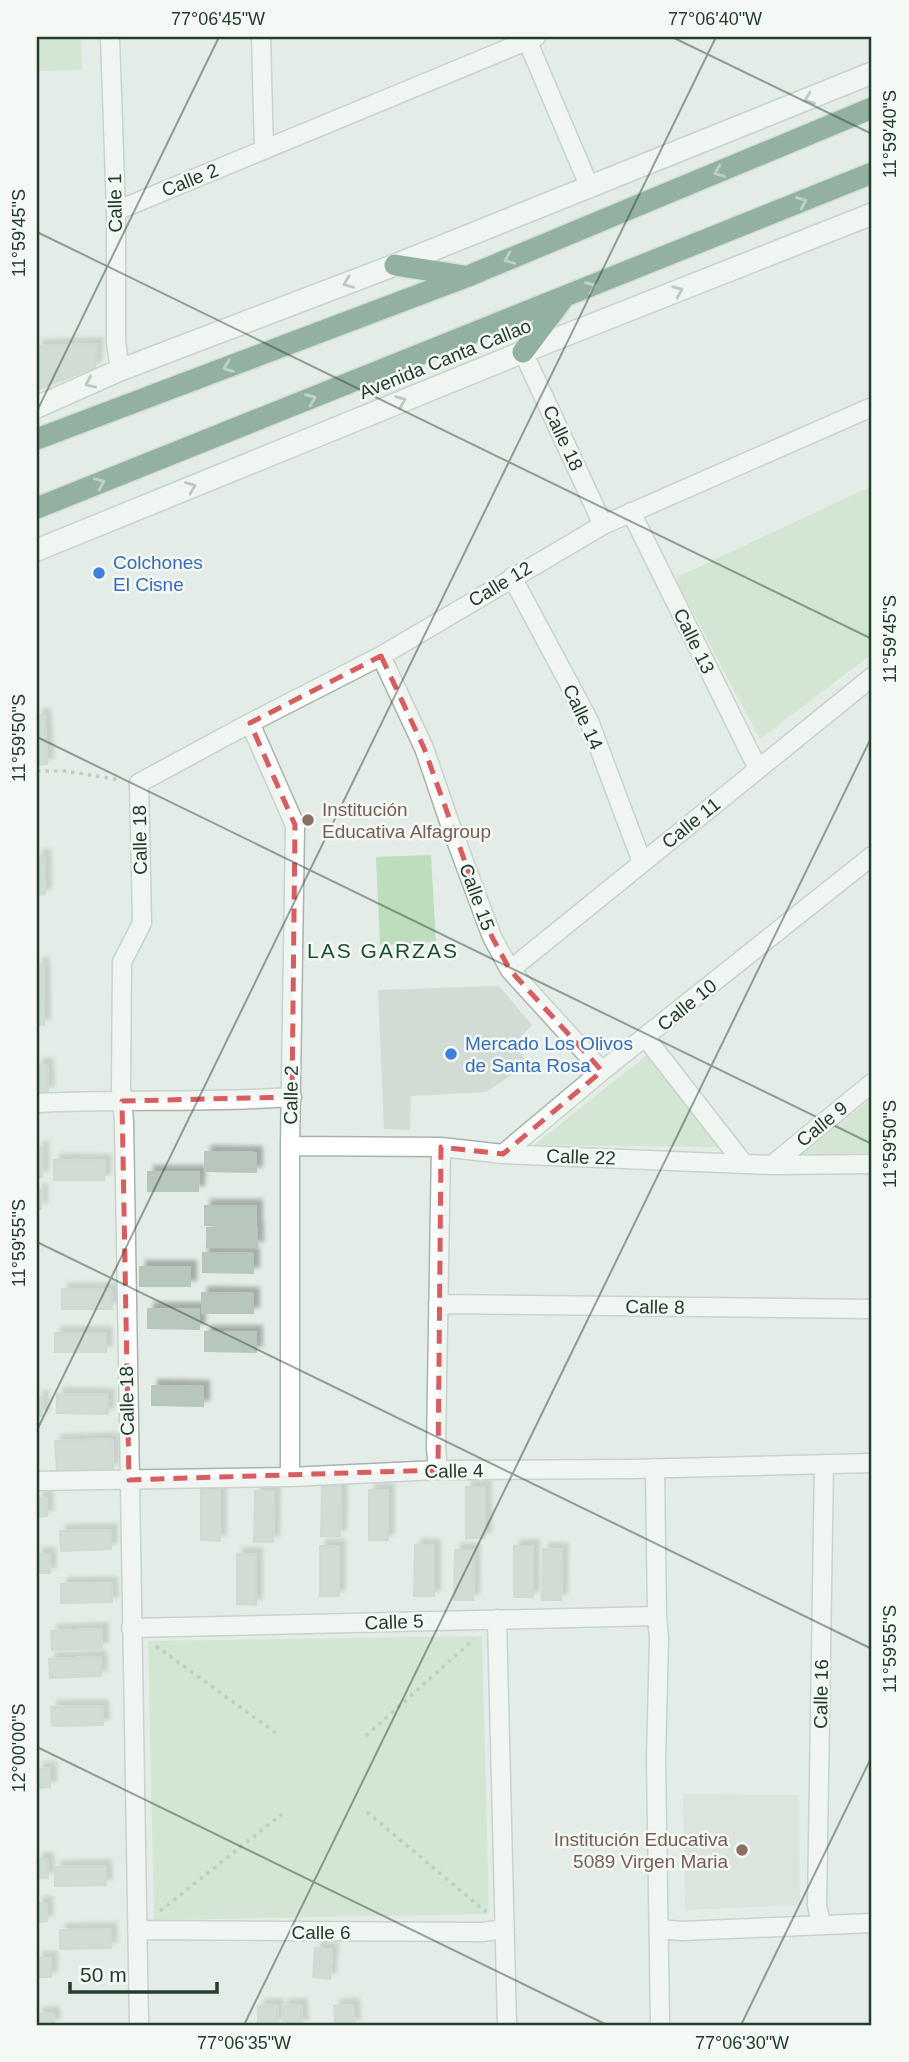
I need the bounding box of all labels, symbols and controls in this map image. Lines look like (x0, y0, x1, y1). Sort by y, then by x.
text: 77°06'45"W (171, 9, 265, 29)
text: 77°06'40"W (668, 9, 762, 29)
one-way arrow (804, 90, 816, 104)
text: 11°59'40"S (880, 90, 900, 178)
street label: Calle 2 (159, 159, 221, 201)
one-way arrow (713, 163, 725, 177)
street label: Calle 1 (104, 173, 126, 233)
text: 11°59'45"S (9, 189, 29, 277)
one-way arrow (795, 196, 807, 210)
one-way arrow (503, 251, 516, 265)
one-way arrow (342, 275, 354, 289)
one-way arrow (584, 282, 596, 296)
one-way arrow (671, 285, 683, 299)
street label: Avenida Canta Callao (356, 315, 534, 403)
one-way arrow (222, 359, 234, 373)
one-way arrow (85, 375, 97, 389)
one-way arrow (305, 393, 317, 407)
one-way arrow (395, 396, 407, 410)
street label: Calle 18 (539, 402, 587, 474)
one-way arrow (94, 477, 106, 491)
one-way arrow (184, 482, 196, 496)
place label: Colchones El Cisne (113, 552, 203, 595)
street label: Calle 12 (465, 557, 535, 611)
marker: Colchones El Cisne (91, 565, 107, 581)
text: 11°59'45"S (880, 595, 900, 683)
street label: Calle 13 (669, 605, 719, 677)
street label: Calle 14 (559, 681, 607, 753)
text: 11°59'50"S (9, 694, 29, 782)
street label: Calle 11 (658, 793, 724, 853)
place label: Institución Educativa Alfagroup (322, 799, 491, 842)
street label: Calle 18 (129, 805, 151, 875)
marker: Institución Educativa Alfagroup (300, 812, 316, 828)
street label: Calle 15 (455, 861, 499, 933)
district label: LAS GARZAS (307, 939, 459, 962)
street label: Calle 10 (653, 975, 721, 1035)
place label: Mercado Los Olivos de Santa Rosa (465, 1033, 633, 1076)
marker: Mercado Los Olivos de Santa Rosa (443, 1046, 459, 1062)
street label: Calle 2 (280, 1065, 302, 1125)
street label: Calle 9 (792, 1097, 852, 1151)
text: 11°59'50"S (880, 1100, 900, 1188)
street label: Calle 22 (546, 1145, 616, 1169)
text: 11°59'55"S (9, 1199, 29, 1287)
street label: Calle 8 (625, 1296, 685, 1318)
street label: Calle 18 (116, 1366, 138, 1436)
street label: Calle 4 (424, 1460, 484, 1482)
text: 11°59'55"S (880, 1605, 900, 1693)
street label: Calle 5 (364, 1610, 424, 1634)
street label: Calle 16 (810, 1659, 832, 1729)
text: 12°00'00"S (9, 1703, 29, 1793)
place label: Institución Educativa 5089 Virgen Maria (554, 1829, 728, 1872)
marker: Institución Educativa 5089 Virgen Maria (734, 1842, 750, 1858)
street label: Calle 6 (291, 1922, 351, 1943)
scale bar (70, 1950, 217, 1994)
text: 50 m (80, 1963, 127, 1986)
text: 77°06'35"W (197, 2033, 291, 2053)
text: 77°06'30"W (695, 2033, 789, 2053)

